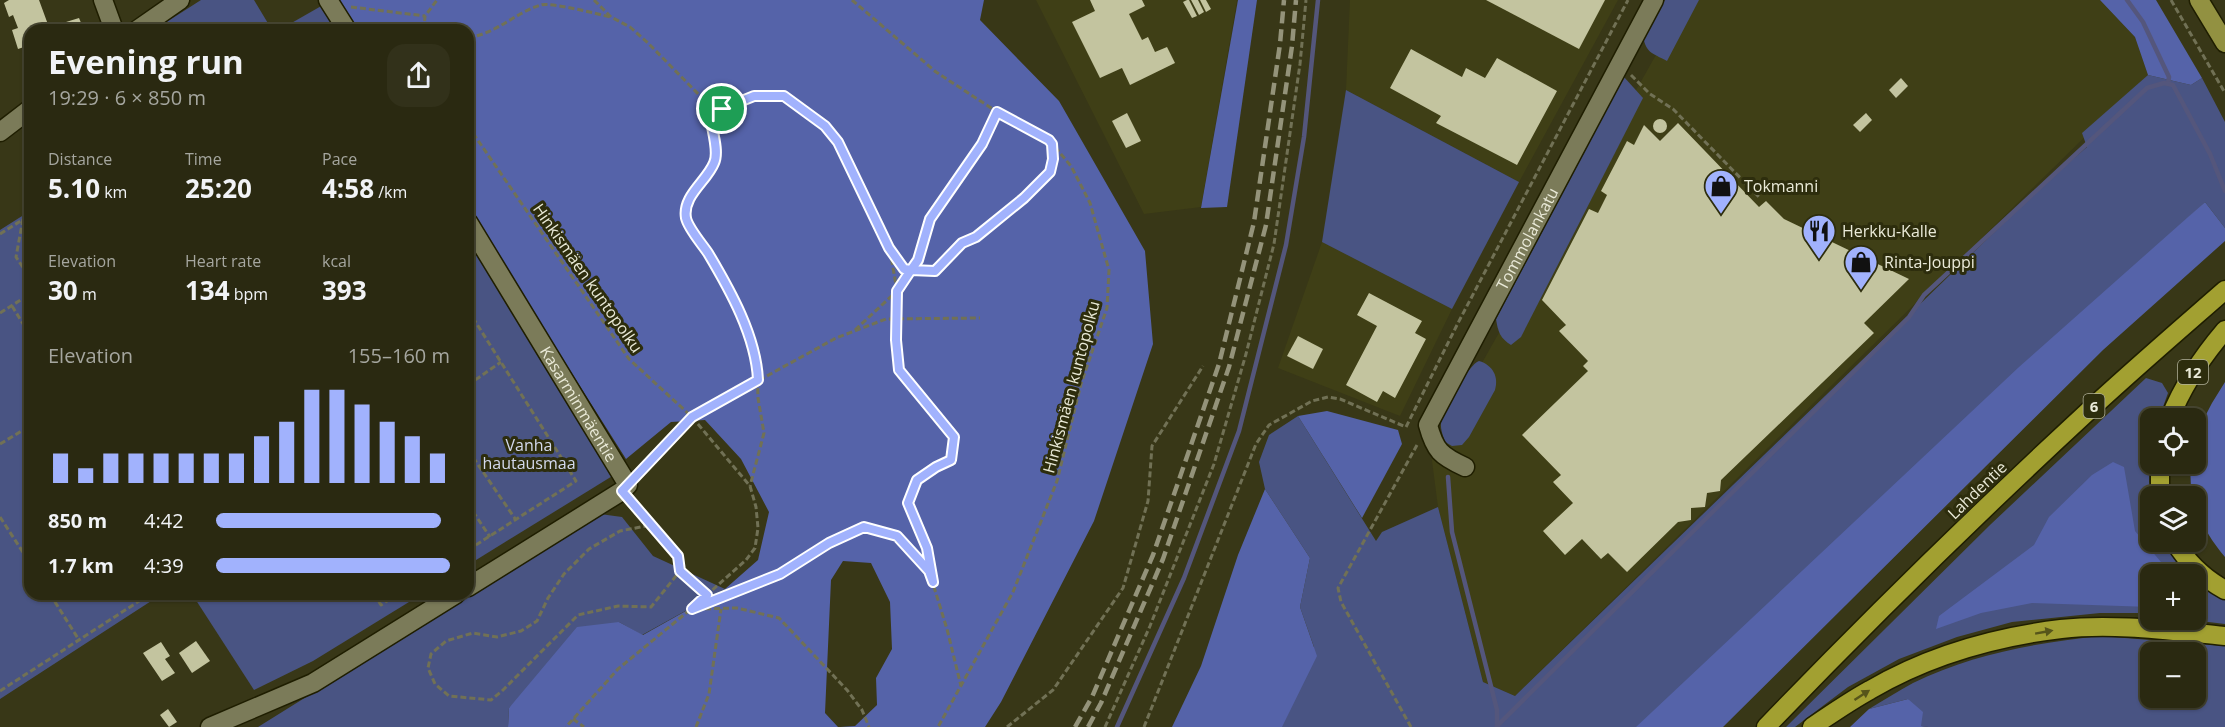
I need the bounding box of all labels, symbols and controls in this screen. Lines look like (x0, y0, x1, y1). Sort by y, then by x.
text: Evening run (48, 39, 244, 84)
button: share (387, 44, 450, 107)
pin (696, 83, 747, 134)
text: 19:29 · 6 × 850 m (48, 84, 206, 111)
icon: arrive (705, 92, 738, 125)
text: Distance (48, 148, 112, 170)
text: Time (185, 148, 222, 170)
text: Pace (322, 148, 357, 170)
shop icon: Tokmanni (1703, 168, 1739, 215)
text: 5.10 (48, 170, 100, 206)
text: 25:20 (185, 170, 252, 206)
text: 4:58 (322, 170, 374, 206)
place label: Tokmanni (1744, 175, 1818, 197)
text: km (100, 181, 127, 203)
text: /km (374, 181, 407, 203)
street label: Tommolankatu (1491, 183, 1563, 294)
street label: Hinkismäen kuntopolku (528, 199, 648, 357)
restaurant icon: Herkku-Kalle (1801, 213, 1837, 260)
place label: Herkku-Kalle (1842, 220, 1937, 242)
shop icon: Rinta-Jouppi (1843, 244, 1879, 291)
text: Elevation (48, 250, 116, 272)
text: Heart rate (185, 250, 261, 272)
text: kcal (322, 250, 351, 272)
place label: Rinta-Jouppi (1884, 251, 1975, 273)
text: 30 (48, 272, 78, 308)
text: 134 (185, 272, 230, 308)
text: 393 (322, 272, 367, 308)
text: m (78, 283, 97, 305)
text: bpm (230, 283, 268, 305)
street label: Hinkismäen kuntopolku (1037, 298, 1105, 476)
text: Elevation (48, 342, 133, 369)
text: 155–160 m (348, 342, 450, 369)
street label: Kasarminmäentie (535, 342, 622, 466)
road number: 12 (2178, 360, 2208, 384)
road number: 6 (2084, 394, 2104, 418)
map controls (2140, 408, 2206, 708)
button: locate (2140, 408, 2206, 474)
park label: Vanha hautausmaa (482, 434, 576, 474)
street label: Lahdentie (1943, 456, 2011, 524)
button: layers (2140, 486, 2206, 552)
text: 850 m (48, 507, 107, 534)
text: 4:42 (144, 507, 184, 534)
text: 1.7 km (48, 552, 114, 579)
text: 4:39 (144, 552, 184, 579)
button: + (2140, 564, 2206, 630)
one-way arrow (2035, 627, 2054, 636)
button: − (2140, 642, 2206, 708)
one-way arrow (1853, 689, 1869, 701)

